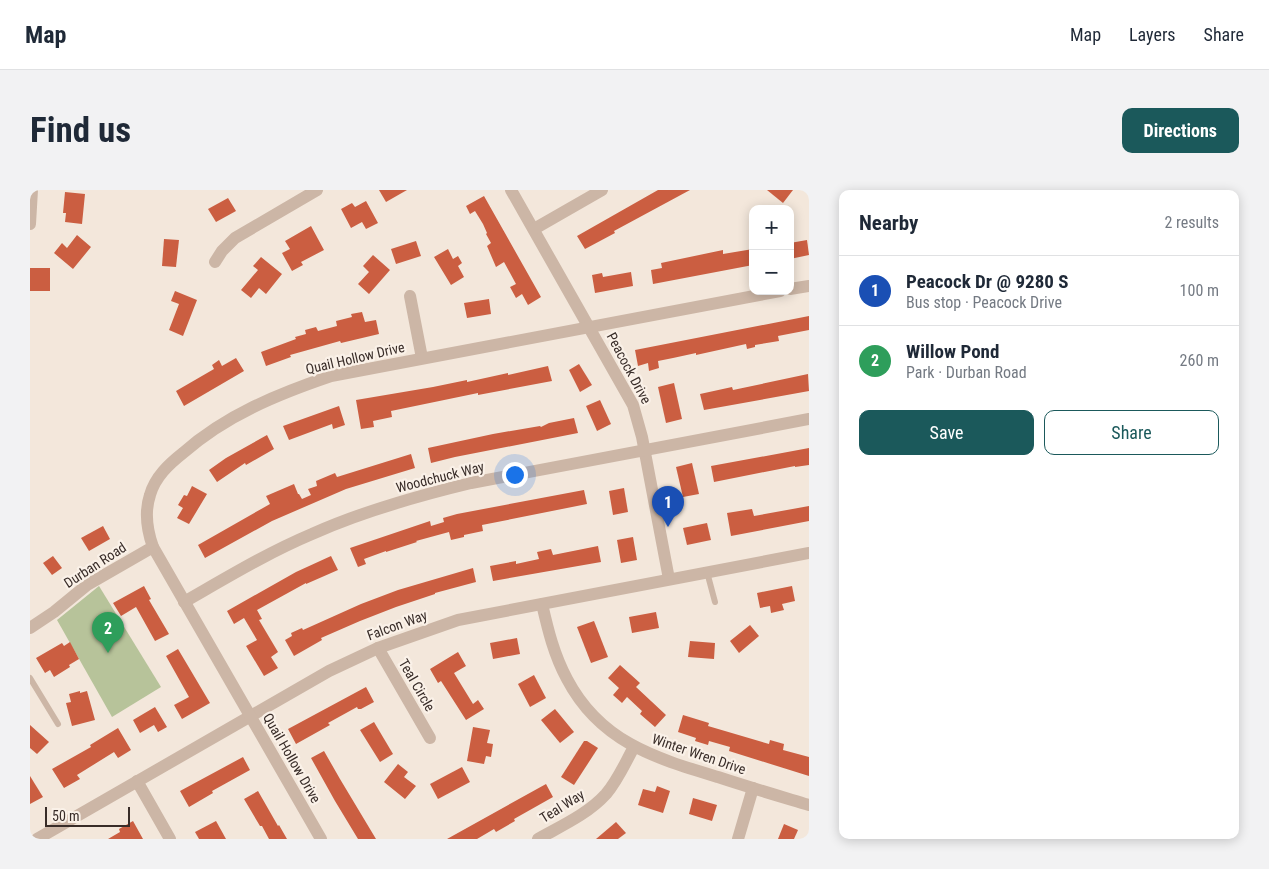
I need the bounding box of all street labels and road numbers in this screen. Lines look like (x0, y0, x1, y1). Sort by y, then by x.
street label: Peacock Drive (604, 330, 655, 407)
street label: Quail Hollow Drive (304, 339, 406, 377)
street label: Woodchuck Way (394, 458, 486, 496)
street label: Durban Road (61, 539, 129, 591)
street label: Falcon Way (365, 607, 429, 643)
street label: Teal Circle (396, 656, 439, 714)
street label: Quail Hollow Drive (260, 710, 324, 806)
street label: Winter Wren Drive (650, 730, 748, 778)
street label: Teal Way (537, 786, 587, 826)

